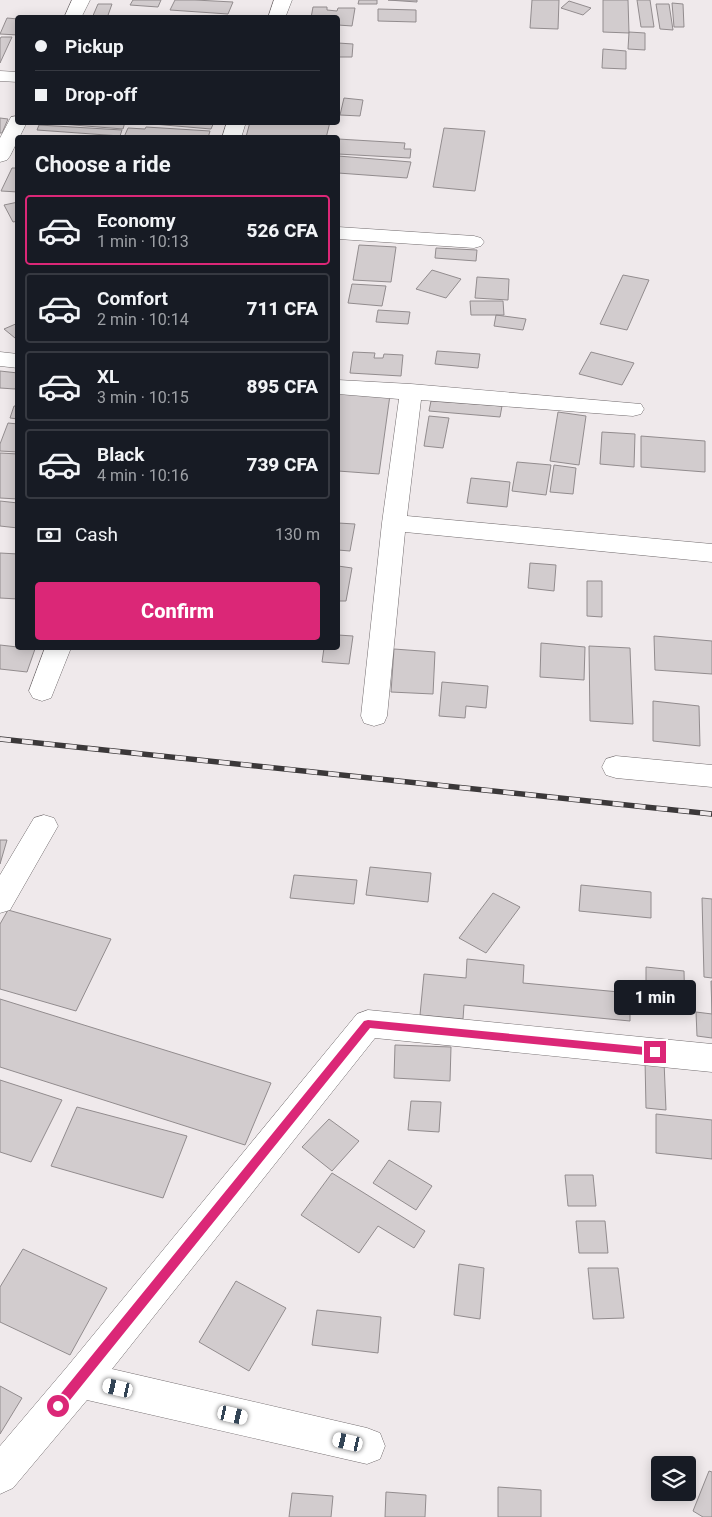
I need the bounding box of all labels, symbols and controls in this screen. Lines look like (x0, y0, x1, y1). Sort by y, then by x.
text: Pickup (65, 35, 124, 58)
text: Drop-off (65, 83, 137, 106)
text: Choose a ride (35, 152, 171, 177)
icon: car (37, 208, 82, 253)
text: Economy (97, 209, 176, 232)
text: 526 CFA (246, 219, 318, 242)
text: 1 min · 10:13 (97, 232, 189, 251)
icon: car (37, 286, 82, 331)
text: Comfort (97, 287, 168, 310)
text: 711 CFA (246, 297, 318, 320)
text: 2 min · 10:14 (97, 310, 189, 329)
icon: car (37, 364, 82, 409)
text: XL (97, 365, 119, 388)
text: 895 CFA (246, 375, 318, 398)
text: 3 min · 10:15 (97, 388, 189, 407)
icon: car (37, 442, 82, 487)
text: Black (97, 443, 144, 466)
text: 739 CFA (246, 453, 318, 476)
text: 4 min · 10:16 (97, 466, 189, 485)
icon: cash (35, 521, 63, 549)
text: Cash (75, 523, 118, 546)
text: 130 m (275, 525, 320, 544)
button: Confirm (35, 582, 320, 640)
callout: 1 min (614, 980, 696, 1014)
text: 1 min (635, 988, 675, 1007)
route end (644, 1041, 666, 1063)
car (101, 1377, 134, 1399)
route start (47, 1395, 69, 1417)
car (216, 1404, 249, 1426)
car (331, 1431, 364, 1453)
map controls (651, 1456, 696, 1501)
button: layers (651, 1456, 696, 1501)

